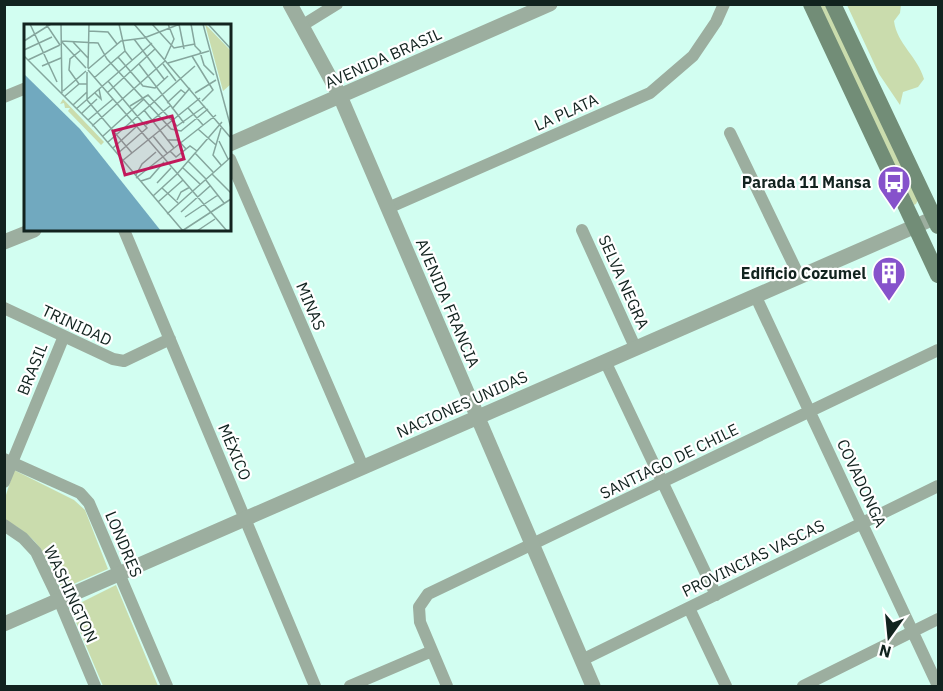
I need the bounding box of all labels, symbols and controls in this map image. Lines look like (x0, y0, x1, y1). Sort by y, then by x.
street label: AVENIDA BRASIL (322, 23, 444, 93)
inset map (24, 24, 231, 231)
street label: LA PLATA (531, 89, 601, 135)
bus stop icon: Parada 11 Mansa (876, 164, 912, 211)
place label: Parada 11 Mansa (742, 172, 871, 192)
street label: SELVA NEGRA (594, 232, 654, 332)
street label: AVENIDA FRANCIA (412, 235, 484, 371)
building icon: Edificio Cozumel (871, 255, 907, 302)
place label: Edificio Cozumel (741, 263, 866, 283)
street label: MINAS (292, 279, 330, 333)
street label: TRINIDAD (39, 300, 115, 350)
street label: BRASIL (12, 340, 52, 398)
street label: NACIONES UNIDAS (393, 366, 531, 442)
street label: SANTIAGO DE CHILE (597, 419, 741, 503)
street label: MÉXICO (214, 420, 257, 483)
street label: COVADONGA (833, 436, 891, 530)
street label: LONDRES (101, 508, 147, 580)
street label: PROVINCIAS VASCAS (678, 515, 828, 601)
street label: WASHINGTON (40, 542, 102, 646)
north arrow (859, 607, 919, 667)
text: N (877, 640, 893, 663)

